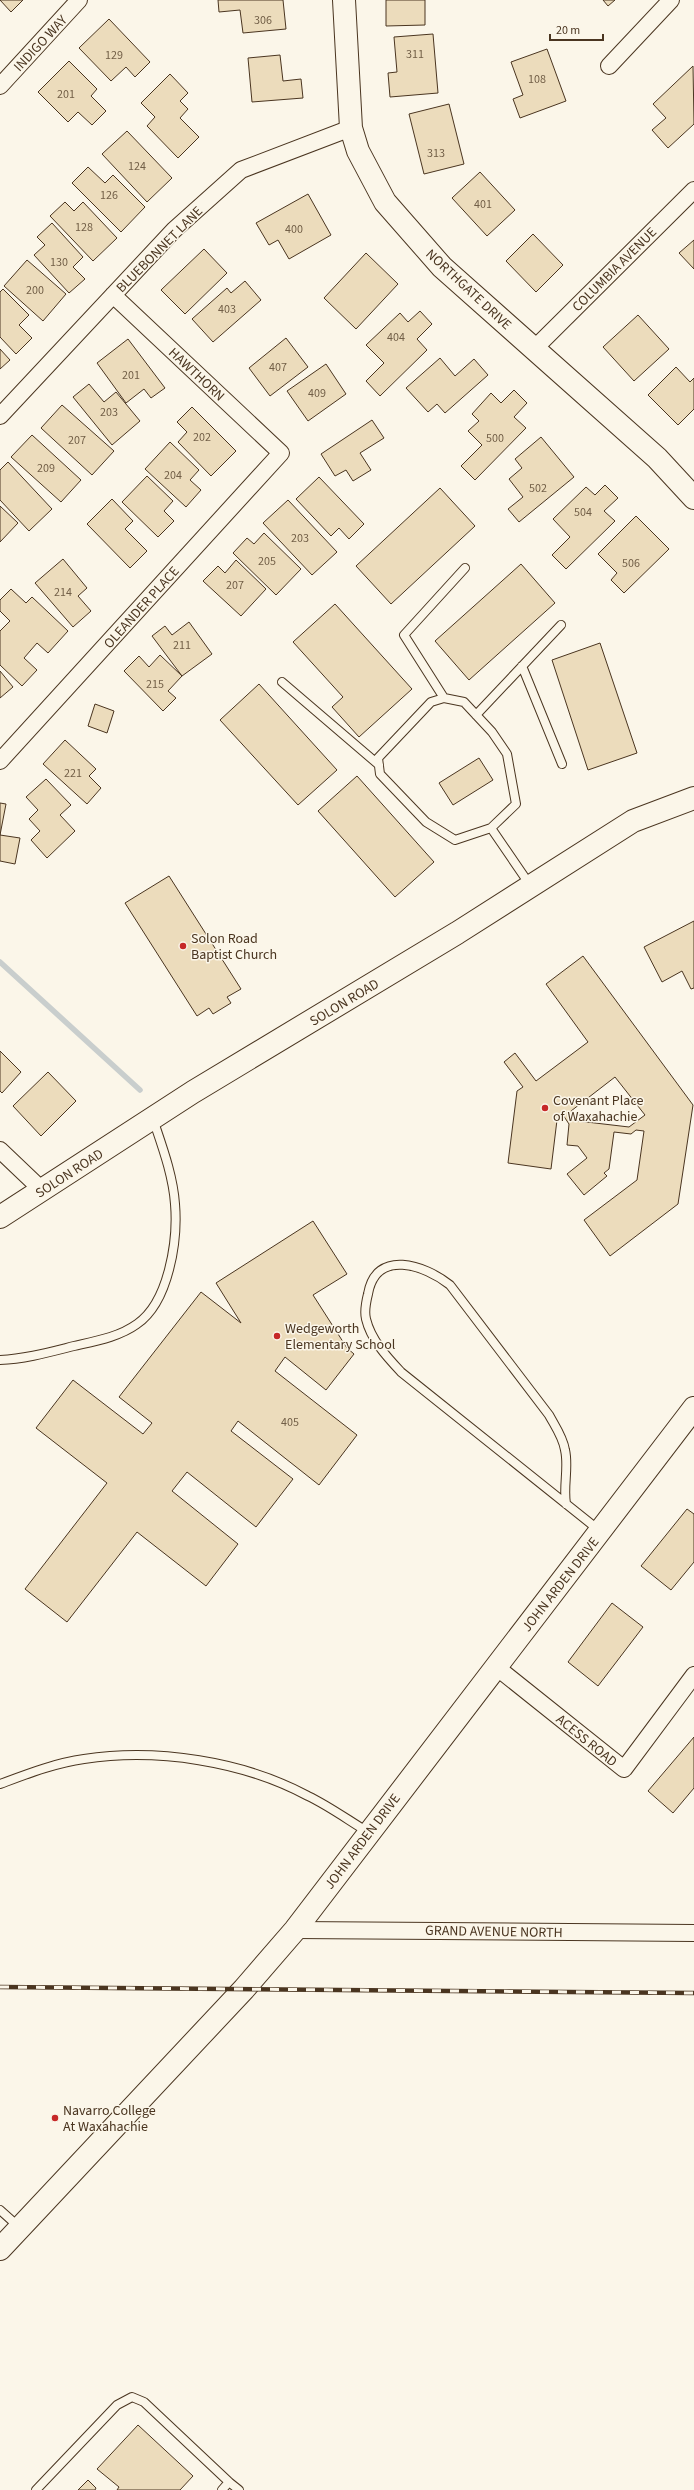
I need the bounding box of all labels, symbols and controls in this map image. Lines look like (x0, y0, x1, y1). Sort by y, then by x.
street label: INDIGO WAY (9, 11, 72, 76)
house number: 306 (254, 12, 272, 29)
scale bar (550, 16, 603, 42)
text: 20 m (556, 22, 580, 39)
house number: 311 (406, 46, 424, 63)
house number: 129 (105, 47, 123, 64)
house number: 108 (528, 71, 546, 88)
house number: 201 (57, 86, 75, 103)
house number: 313 (427, 145, 445, 162)
house number: 124 (128, 158, 146, 175)
house number: 126 (100, 187, 118, 204)
house number: 401 (474, 196, 492, 213)
street label: BLUEBONNET LANE (112, 202, 208, 298)
house number: 128 (75, 219, 93, 236)
house number: 400 (285, 221, 303, 238)
street label: COLUMBIA AVENUE (568, 223, 661, 316)
street label: NORTHGATE DRIVE (421, 245, 516, 335)
house number: 130 (50, 254, 68, 271)
house number: 200 (26, 282, 44, 299)
house number: 403 (218, 301, 236, 318)
house number: 404 (387, 329, 405, 346)
street label: HAWTHORN (164, 343, 229, 406)
house number: 407 (269, 359, 287, 376)
house number: 201 (122, 367, 140, 384)
house number: 409 (308, 385, 326, 402)
house number: 203 (100, 404, 118, 421)
house number: 202 (193, 429, 211, 446)
house number: 500 (486, 430, 504, 447)
house number: 207 (68, 432, 86, 449)
house number: 209 (37, 460, 55, 477)
house number: 204 (164, 467, 182, 484)
house number: 502 (529, 480, 547, 497)
house number: 504 (574, 504, 592, 521)
house number: 203 (291, 530, 309, 547)
house number: 205 (258, 553, 276, 570)
house number: 506 (622, 555, 640, 572)
street label: OLEANDER PLACE (99, 562, 184, 653)
house number: 207 (226, 577, 244, 594)
house number: 214 (54, 584, 72, 601)
house number: 211 (173, 637, 191, 654)
house number: 215 (146, 676, 164, 693)
house number: 221 (64, 765, 82, 782)
place label: Solon Road Baptist Church (191, 929, 277, 965)
marker: Solon Road Baptist Church (178, 941, 188, 951)
street label: SOLON ROAD (306, 974, 383, 1031)
place label: Covenant Place of Waxahachie (553, 1091, 644, 1127)
marker: Covenant Place of Waxahachie (540, 1103, 550, 1113)
street label: SOLON ROAD (32, 1144, 108, 1203)
place label: Wedgeworth Elementary School (285, 1319, 396, 1355)
marker: Wedgeworth Elementary School (272, 1331, 282, 1341)
house number: 405 (281, 1414, 299, 1431)
street label: JOHN ARDEN DRIVE (517, 1533, 604, 1636)
street label: ACESS ROAD (551, 1710, 621, 1772)
street label: JOHN ARDEN DRIVE (320, 1790, 405, 1894)
street label: GRAND AVENUE NORTH (425, 1921, 563, 1943)
place label: Navarro College At Waxahachie (63, 2101, 156, 2137)
marker: Navarro College At Waxahachie (50, 2113, 60, 2123)

